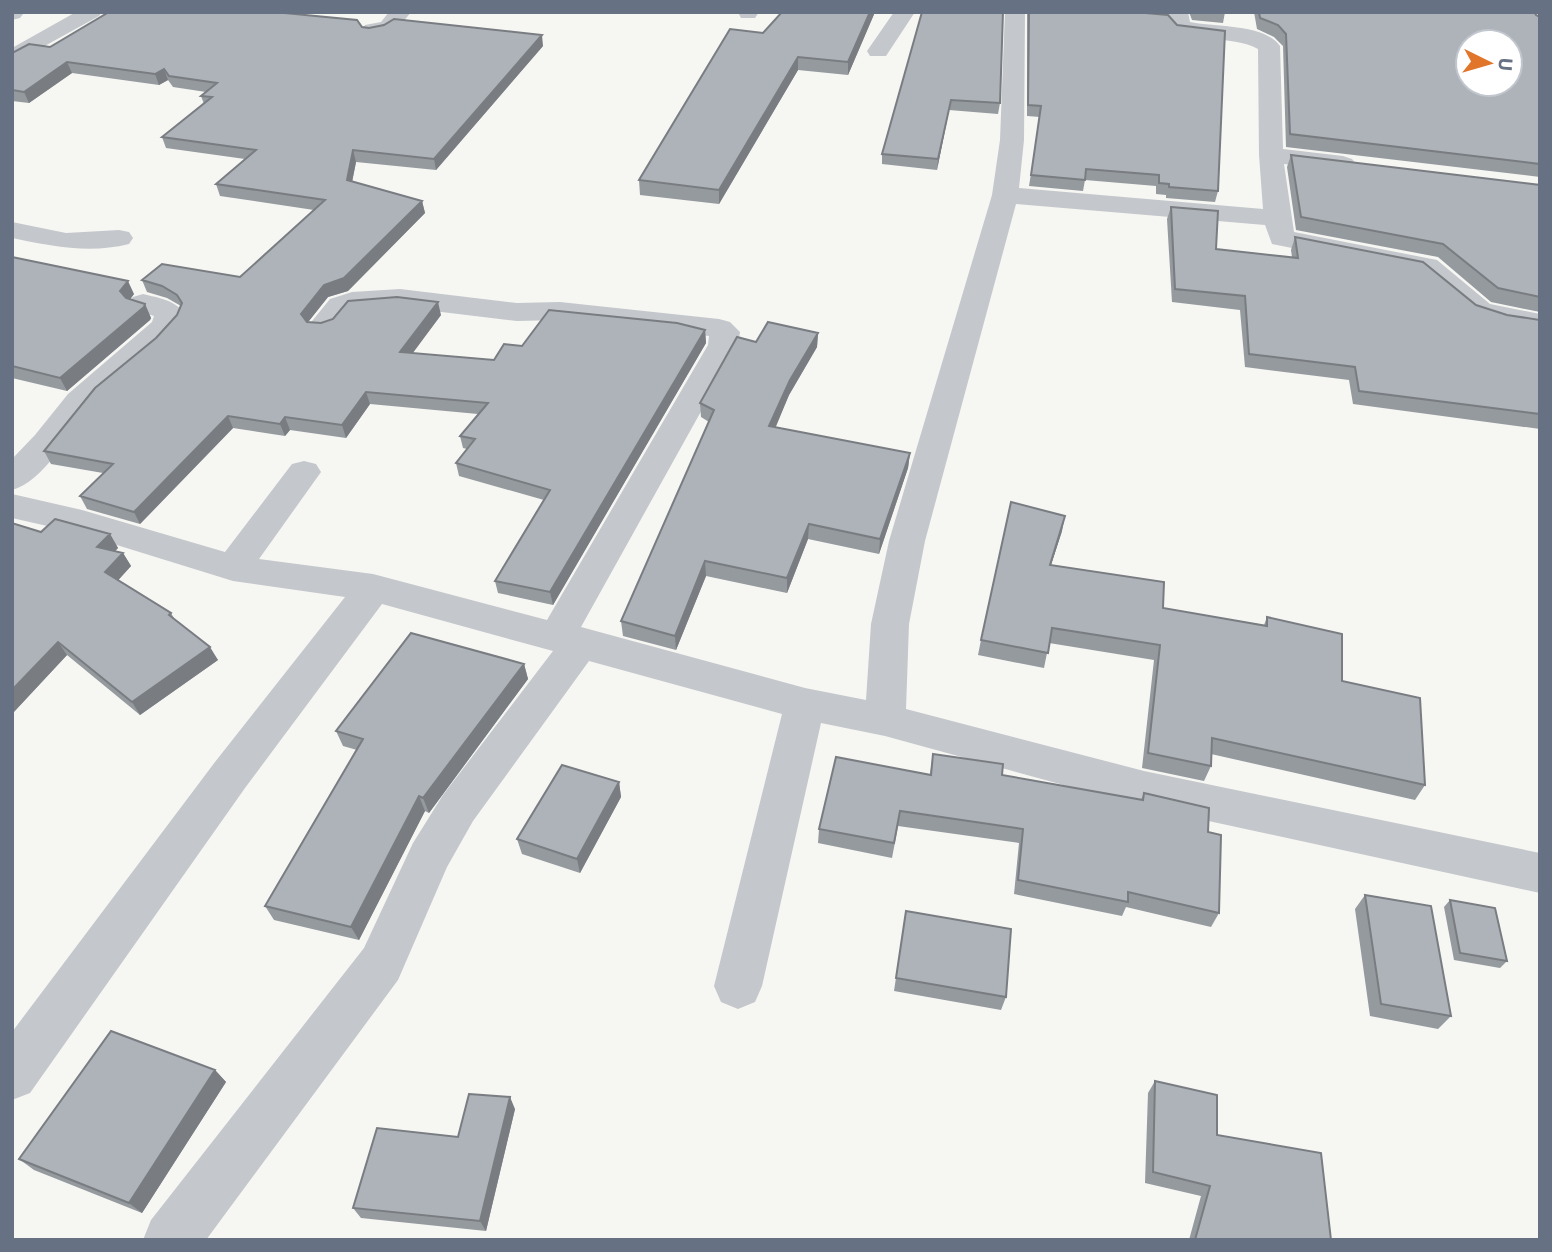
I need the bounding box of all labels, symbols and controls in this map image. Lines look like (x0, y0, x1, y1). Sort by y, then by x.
north arrow (1454, 28, 1524, 98)
text: U (1493, 57, 1518, 72)

